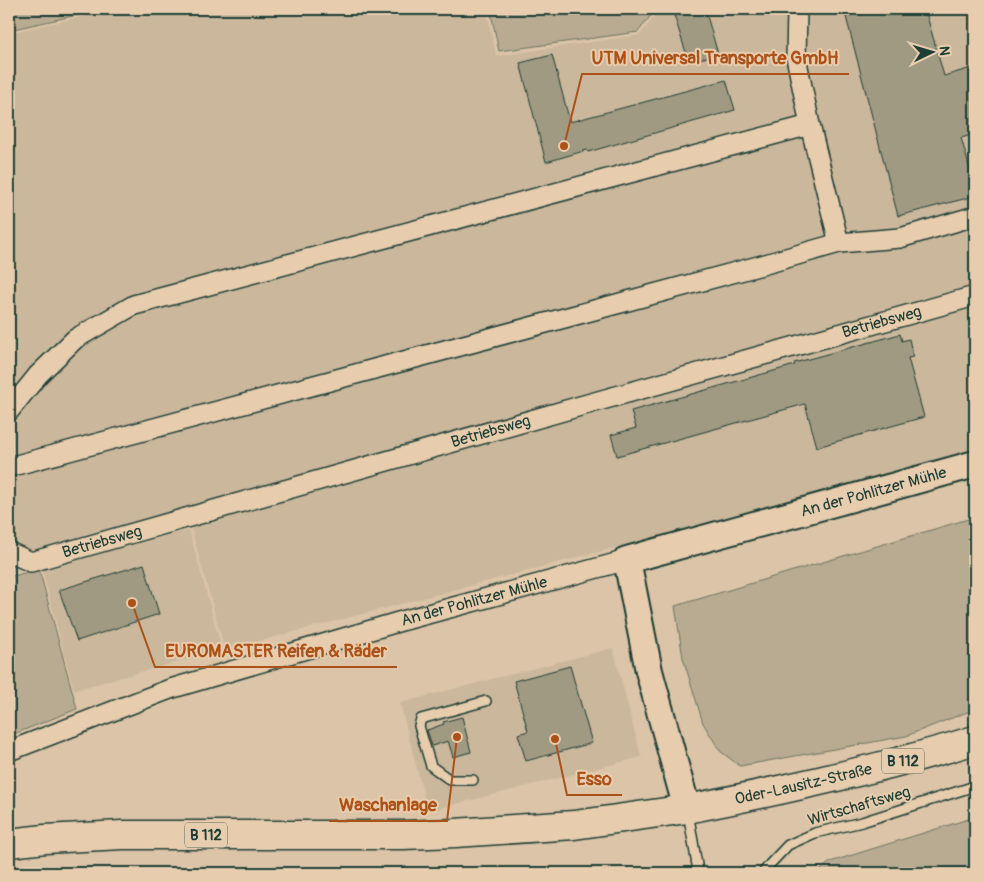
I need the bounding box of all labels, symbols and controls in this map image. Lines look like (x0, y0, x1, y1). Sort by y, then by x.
north arrow (906, 28, 956, 78)
callout: UTM Universal Transporte GmbH (582, 41, 849, 74)
text: N (936, 45, 953, 56)
text: UTM Universal Transporte GmbH (592, 47, 838, 70)
street label: Betriebsweg (840, 301, 924, 343)
street label: Betriebsweg (449, 411, 533, 452)
street label: An der Pohlitzer Mühle (798, 462, 949, 522)
street label: Betriebsweg (60, 521, 144, 563)
street label: An der Pohlitzer Mühle (399, 572, 550, 631)
callout: EUROMASTER Reifen & Räder (155, 634, 397, 667)
text: EUROMASTER Reifen & Räder (165, 640, 387, 663)
road number: B 112 (882, 748, 924, 774)
street label: Oder-Lausitz-Straße (733, 759, 874, 809)
callout: Esso (567, 762, 622, 795)
text: Esso (576, 768, 612, 791)
street label: Wirtschaftsweg (805, 782, 913, 830)
callout: Waschanlage (329, 788, 447, 821)
text: Waschanlage (339, 794, 438, 817)
road number: B 112 (185, 822, 227, 848)

